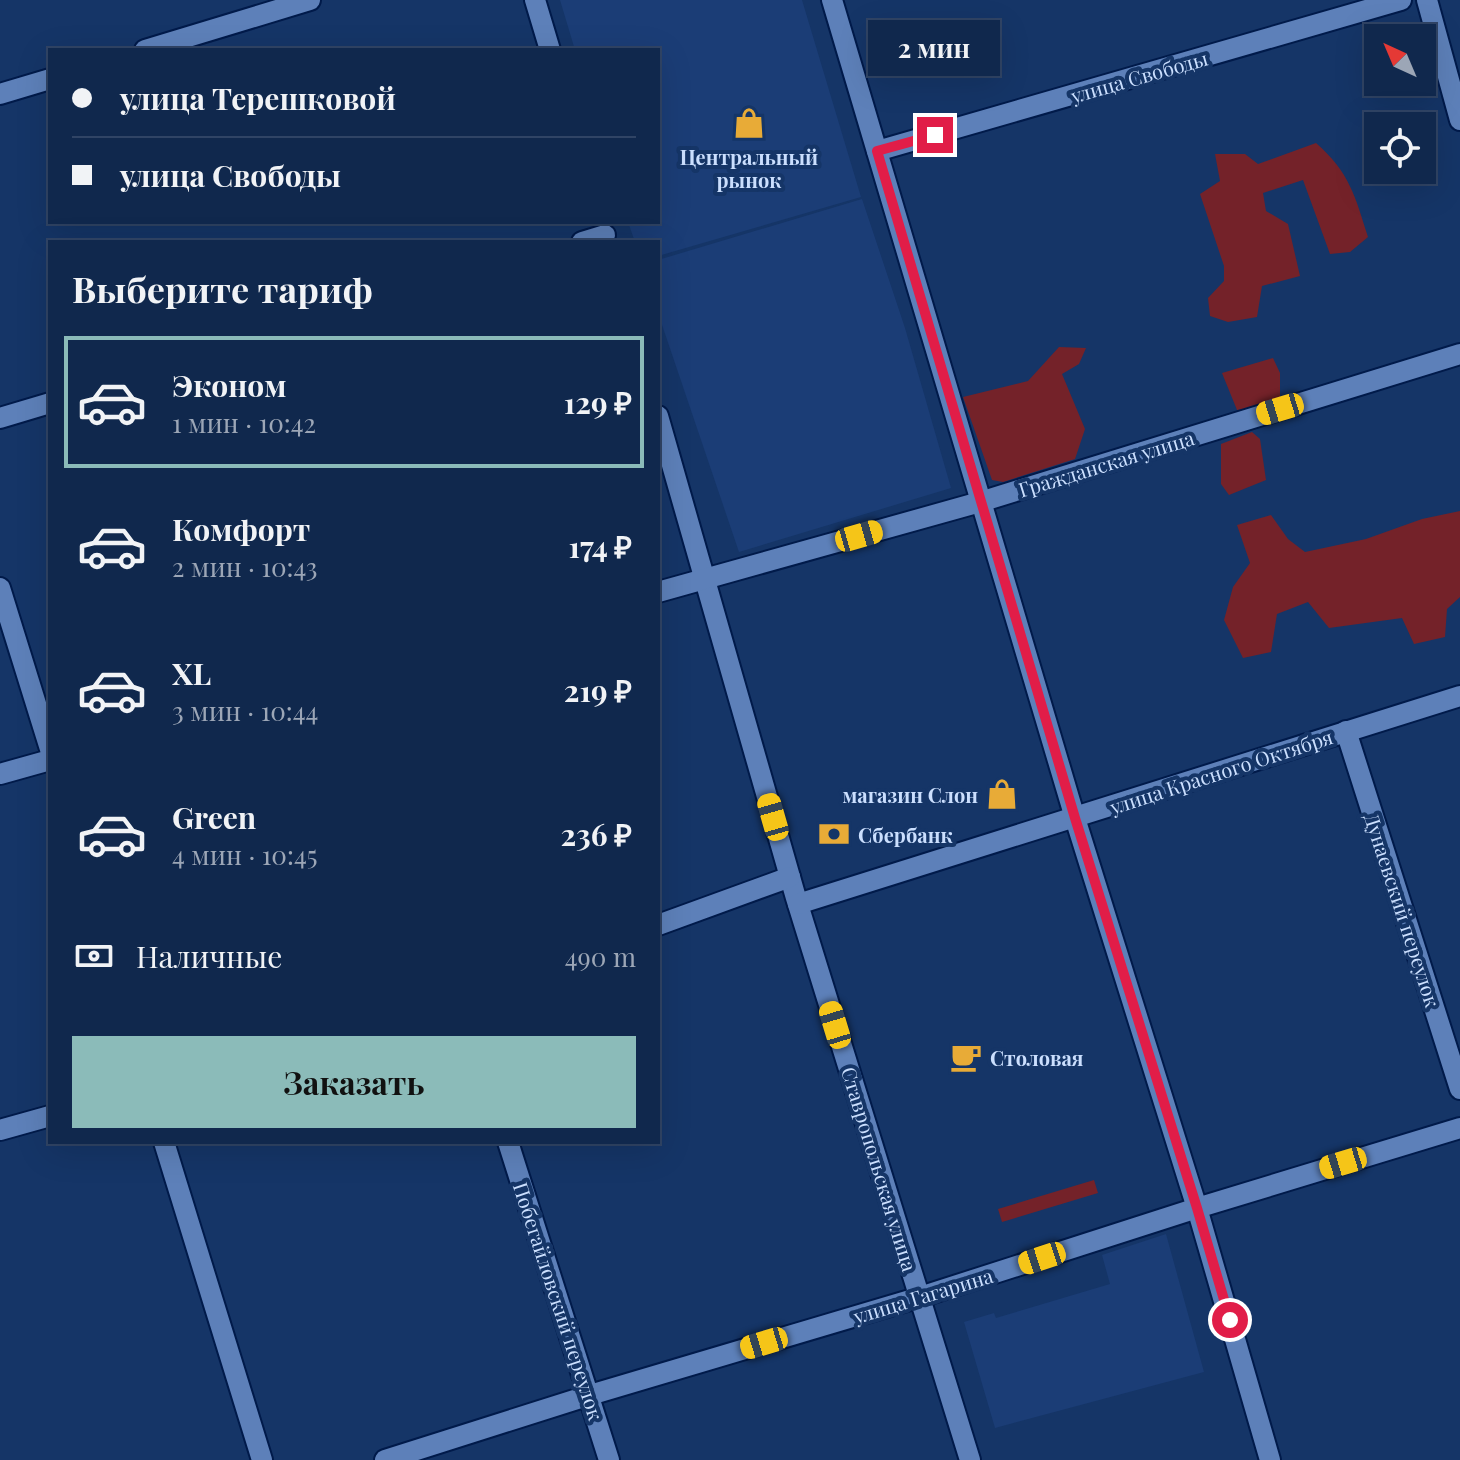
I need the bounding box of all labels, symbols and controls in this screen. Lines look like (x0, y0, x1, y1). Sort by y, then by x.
callout: 2 мин (869, 19, 1001, 75)
north arrow (1364, 24, 1436, 96)
map controls (1364, 24, 1436, 184)
text: 2 мин (898, 30, 970, 65)
street label: улица Свободы (1066, 44, 1211, 109)
text: улица Терешковой (120, 78, 396, 118)
shop icon: Центральный рынок (732, 106, 766, 140)
button: locate (1364, 112, 1436, 184)
route end (917, 117, 953, 153)
place label: Центральный рынок (680, 143, 818, 193)
text: улица Свободы (120, 155, 341, 195)
text: Выберите тариф (72, 264, 373, 312)
text: Эконом (172, 365, 287, 405)
icon: car (76, 366, 148, 438)
text: 129 ₽ (564, 382, 632, 422)
car (1254, 391, 1306, 427)
text: 1 мин · 10:42 (172, 405, 316, 440)
street label: Гражданская улица (1015, 423, 1197, 503)
text: Комфорт (172, 509, 310, 549)
icon: car (76, 510, 148, 582)
car (833, 518, 885, 554)
text: 174 ₽ (568, 526, 632, 566)
text: 2 мин · 10:43 (172, 549, 318, 584)
text: XL (172, 653, 211, 693)
icon: car (76, 654, 148, 726)
text: 219 ₽ (564, 670, 632, 710)
text: 3 мин · 10:44 (172, 693, 318, 728)
street label: улица Красного Октября (1105, 722, 1336, 820)
shop icon: магазин Слон (985, 777, 1019, 811)
place label: магазин Слон (843, 781, 978, 808)
car (755, 791, 791, 843)
text: Green (172, 797, 256, 837)
icon: car (76, 798, 148, 870)
street label: Дунаевский переулок (1359, 810, 1447, 1011)
text: 236 ₽ (560, 814, 632, 854)
bank icon: Сбербанк (817, 817, 851, 851)
place label: Сбербанк (858, 821, 953, 848)
text: 4 мин · 10:45 (172, 837, 318, 872)
icon: cash (72, 934, 116, 978)
text: Наличные (136, 936, 282, 976)
text: 490 m (565, 939, 636, 974)
car (817, 999, 853, 1051)
button: Заказать (72, 1036, 636, 1128)
cafe icon: Столовая (949, 1040, 983, 1074)
place label: Столовая (990, 1044, 1084, 1071)
street label: Ставропольская улица (836, 1063, 924, 1275)
car (1317, 1145, 1369, 1181)
street label: Побегайловский переулок (508, 1179, 610, 1424)
car (1015, 1239, 1069, 1277)
street label: улица Гагарина (849, 1261, 996, 1329)
route start (1212, 1302, 1248, 1338)
car (738, 1325, 790, 1361)

